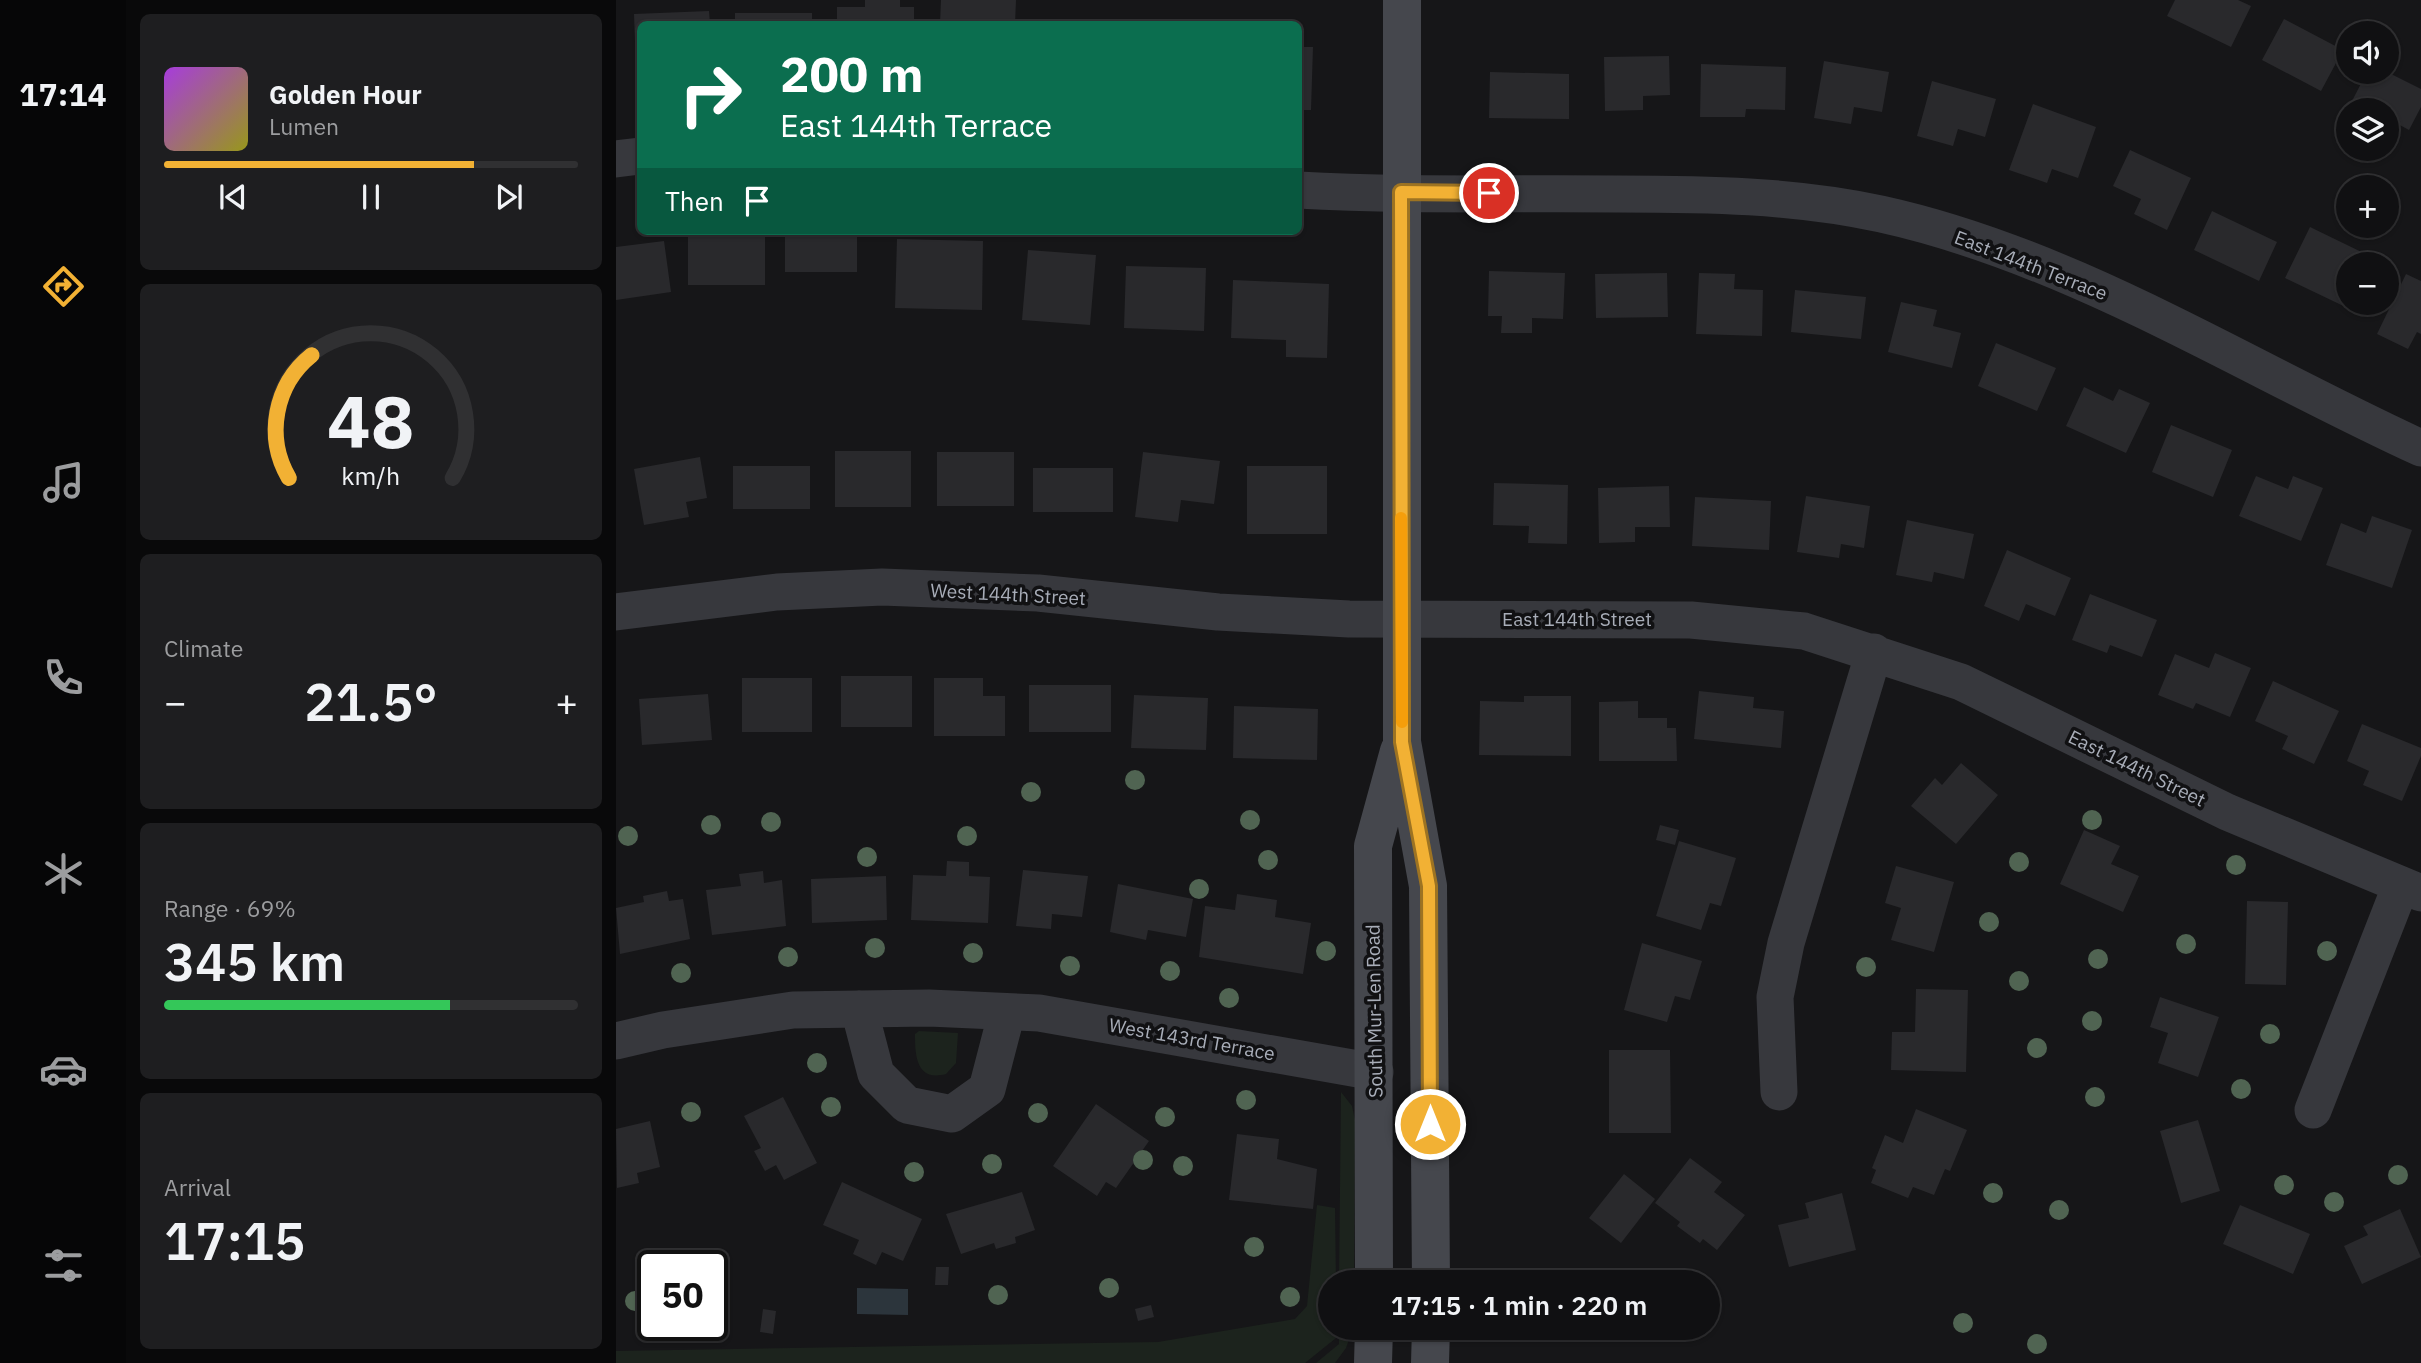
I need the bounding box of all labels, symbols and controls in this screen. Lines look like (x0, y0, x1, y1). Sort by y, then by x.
map controls (2336, 21, 2399, 315)
button: sound (2336, 21, 2399, 84)
text: 200 m (780, 42, 924, 105)
icon: right (665, 49, 756, 140)
text: 17:14 (19, 73, 107, 115)
text: Golden Hour (269, 77, 422, 111)
button: layers (2336, 98, 2399, 161)
text: East 144th Terrace (780, 104, 1052, 146)
text: Lumen (269, 111, 339, 141)
pin (1459, 163, 1519, 223)
icon: arrive (1470, 174, 1508, 212)
button: + (2336, 175, 2399, 238)
icon: previous (214, 178, 252, 216)
icon: pause (352, 178, 390, 216)
icon: next (490, 178, 528, 216)
icon: arrive (738, 182, 776, 220)
text: Then (665, 184, 724, 218)
street label: East 144th Terrace (1951, 225, 2111, 305)
button: − (2336, 252, 2399, 315)
icon: directions (39, 262, 88, 311)
text: 48 (327, 373, 415, 468)
icon: music (39, 458, 88, 507)
text: km/h (342, 458, 400, 491)
street label: West 144th Street (930, 578, 1086, 610)
street label: East 144th Street (1502, 607, 1652, 631)
text: Climate (164, 633, 243, 663)
icon: phone (39, 653, 88, 702)
text: 21.5° (304, 668, 438, 735)
text: − (164, 677, 187, 726)
text: + (555, 677, 578, 726)
street label: East 144th Street (2064, 724, 2210, 812)
icon: climate (39, 849, 88, 898)
text: Range · 69% (164, 893, 296, 923)
street label: South Mur-Len Road (1360, 924, 1388, 1098)
text: 345 km (164, 928, 345, 995)
street label: West 143rd Terrace (1107, 1013, 1277, 1065)
icon: car (39, 1045, 88, 1094)
position arrow (1393, 1087, 1467, 1161)
text: Arrival (164, 1172, 231, 1202)
text: 17:15 (164, 1207, 305, 1274)
icon: filters (39, 1241, 88, 1290)
speed limit sign: 50 (637, 1250, 728, 1341)
text: 17:15 · 1 min · 220 m (1391, 1288, 1647, 1322)

